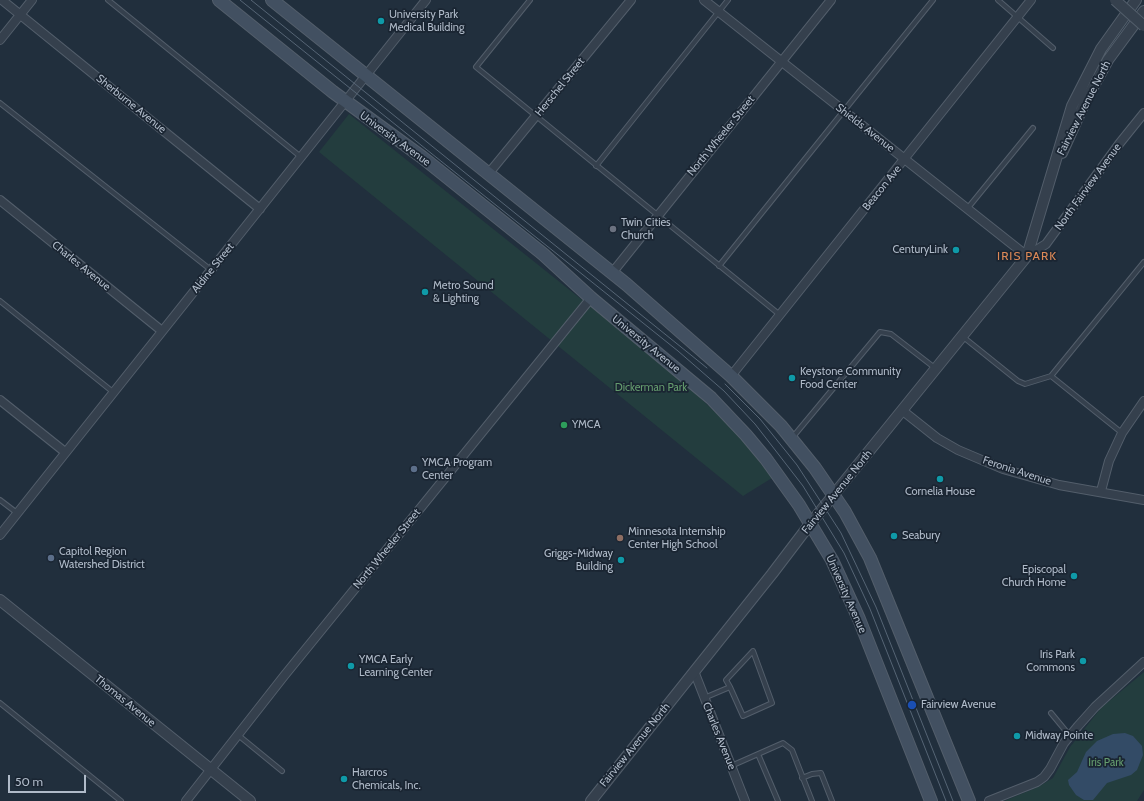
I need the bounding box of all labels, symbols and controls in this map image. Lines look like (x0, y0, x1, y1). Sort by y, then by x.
place label: University Park Medical Building (389, 8, 464, 34)
marker: University Park Medical Building (376, 16, 386, 26)
street label: Herschel Street (532, 55, 588, 119)
street label: Fairview Avenue North (1054, 59, 1114, 157)
street label: Sherburne Avenue (93, 72, 169, 136)
street label: North Wheeler Street (685, 93, 757, 179)
street label: Shields Avenue (833, 101, 897, 155)
street label: University Avenue (357, 109, 433, 169)
street label: North Fairview Avenue (1052, 141, 1124, 233)
street label: Beacon Ave (860, 163, 904, 213)
place label: Twin Cities Church (621, 216, 671, 242)
marker: Twin Cities Church (608, 224, 618, 234)
street label: Charles Avenue (49, 238, 113, 294)
street label: Aldine Street (189, 240, 237, 296)
place label: CenturyLink (892, 243, 948, 257)
marker: CenturyLink (951, 245, 961, 255)
district label: IRIS PARK (997, 249, 1057, 263)
place label: Metro Sound & Lighting (433, 279, 493, 305)
marker: Metro Sound & Lighting (420, 287, 430, 297)
street label: University Avenue (609, 312, 683, 376)
place label: Keystone Community Food Center (800, 365, 901, 391)
marker: Keystone Community Food Center (787, 373, 797, 383)
park label: Dickerman Park (615, 381, 687, 395)
place label: YMCA (572, 418, 600, 432)
marker: YMCA (559, 420, 569, 430)
street label: Fairview Avenue North (799, 447, 875, 537)
street label: Feronia Avenue (981, 454, 1053, 488)
place label: YMCA Program Center (422, 456, 492, 482)
marker: YMCA Program Center (409, 464, 419, 474)
marker: Cornelia House (935, 474, 945, 484)
place label: Cornelia House (905, 485, 975, 499)
street label: North Wheeler Street (351, 506, 423, 592)
place label: Minnesota Internship Center High School (628, 525, 726, 551)
place label: Seabury (902, 529, 940, 543)
marker: Seabury (889, 531, 899, 541)
marker: Minnesota Internship Center High School (615, 533, 625, 543)
place label: Capitol Region Watershed District (59, 545, 145, 571)
place label: Griggs-Midway Building (544, 547, 613, 573)
marker: Capitol Region Watershed District (46, 553, 56, 563)
street label: University Avenue (823, 553, 869, 635)
marker: Griggs-Midway Building (616, 555, 626, 565)
place label: Episcopal Church Home (1002, 563, 1066, 589)
marker: Episcopal Church Home (1069, 571, 1079, 581)
place label: Iris Park Commons (1026, 648, 1075, 674)
place label: YMCA Early Learning Center (359, 653, 432, 679)
marker: Iris Park Commons (1078, 656, 1088, 666)
marker: YMCA Early Learning Center (346, 661, 356, 671)
street label: Thomas Avenue (92, 672, 158, 730)
place label: Fairview Avenue (921, 698, 996, 712)
marker: Fairview Avenue (906, 699, 918, 711)
street label: Fairview Avenue North (597, 700, 673, 790)
street label: Charles Avenue (699, 700, 739, 772)
place label: Midway Pointe (1025, 729, 1093, 743)
marker: Midway Pointe (1012, 731, 1022, 741)
park label: Iris Park (1088, 756, 1124, 770)
place label: Harcros Chemicals, Inc. (352, 766, 421, 792)
scale bar (10, 767, 88, 793)
text: 50 m (15, 774, 43, 789)
marker: Harcros Chemicals, Inc. (339, 774, 349, 784)

